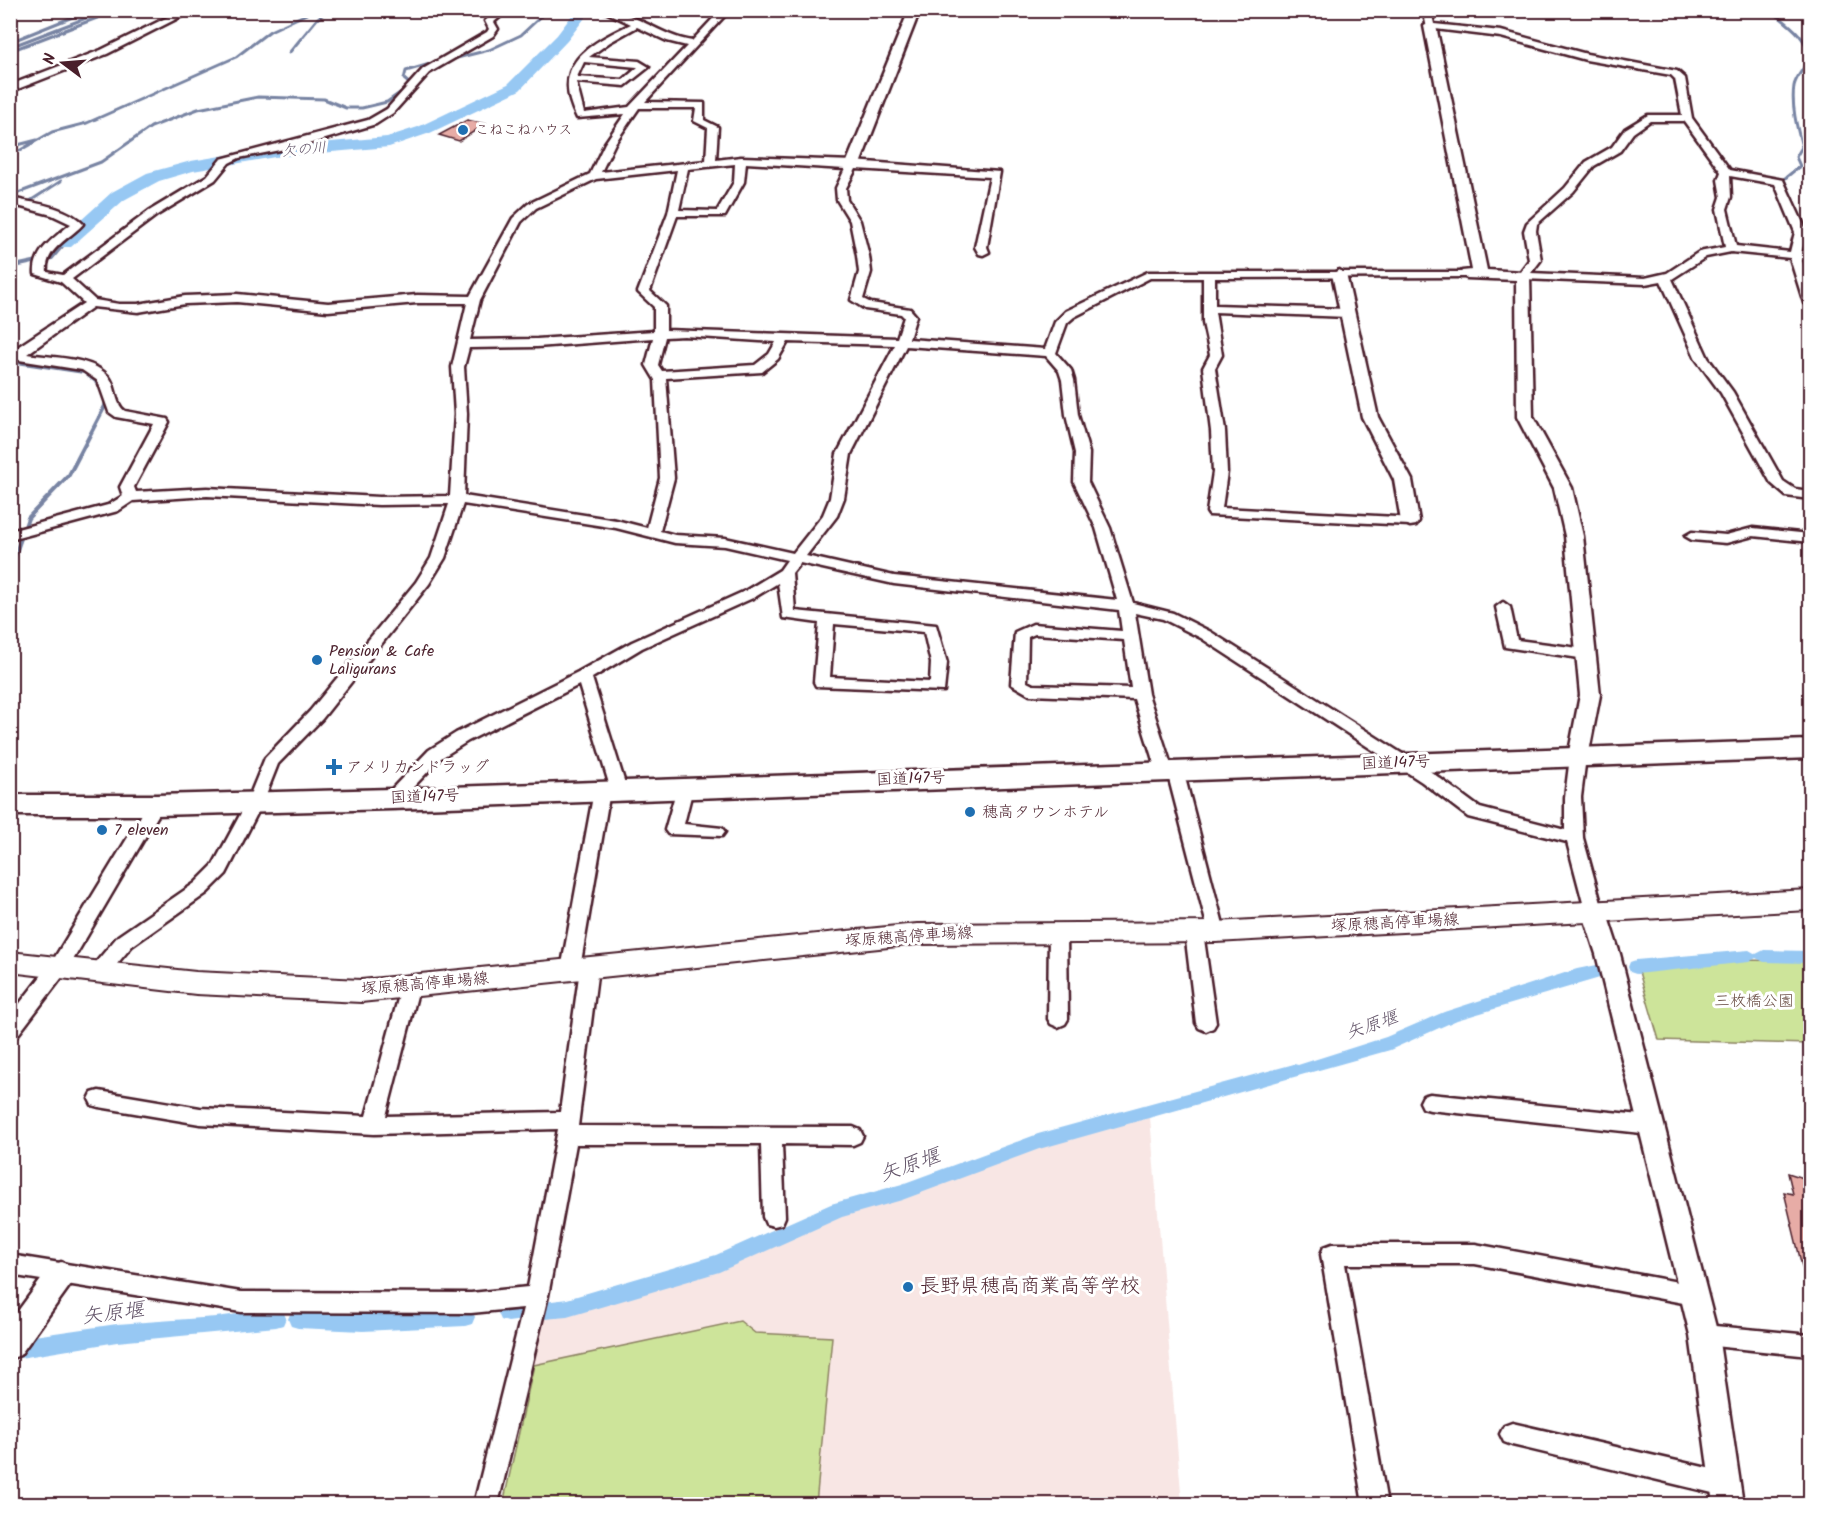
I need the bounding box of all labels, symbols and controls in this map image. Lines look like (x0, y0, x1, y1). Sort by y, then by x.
north arrow (33, 33, 93, 93)
text: N (37, 51, 63, 68)
place label: こねこねハウス (475, 119, 572, 141)
marker: こねこねハウス (456, 123, 470, 137)
water label: 欠の川 (281, 136, 327, 164)
place label: Pension & Cafe Laligurans (329, 639, 434, 682)
marker: Pension & Cafe Laligurans (310, 653, 324, 667)
street label: 国道147号 (1361, 749, 1431, 777)
place label: アメリカンドラッグ (346, 755, 489, 780)
marker: アメリカンドラッグ (327, 760, 341, 774)
street label: 国道147号 (876, 765, 946, 793)
street label: 国道147号 (390, 783, 460, 811)
place label: 穂高タウンホテル (982, 800, 1109, 825)
marker: 穂高タウンホテル (963, 805, 977, 819)
place label: 7 eleven (114, 818, 169, 843)
marker: 7 eleven (95, 823, 109, 837)
street label: 塚原穂高停車場線 (1330, 907, 1460, 939)
street label: 塚原穂高停車場線 (844, 920, 974, 954)
street label: 塚原穂高停車場線 (360, 966, 490, 1002)
park label: 三枚橋公園 (1714, 989, 1794, 1014)
water label: 矢原堰 (1342, 1003, 1404, 1049)
water label: 矢原堰 (875, 1139, 947, 1192)
place label: 長野県穂高商業高等学校 (920, 1271, 1140, 1303)
marker: 長野県穂高商業高等学校 (901, 1280, 915, 1294)
water label: 矢原堰 (80, 1294, 148, 1334)

